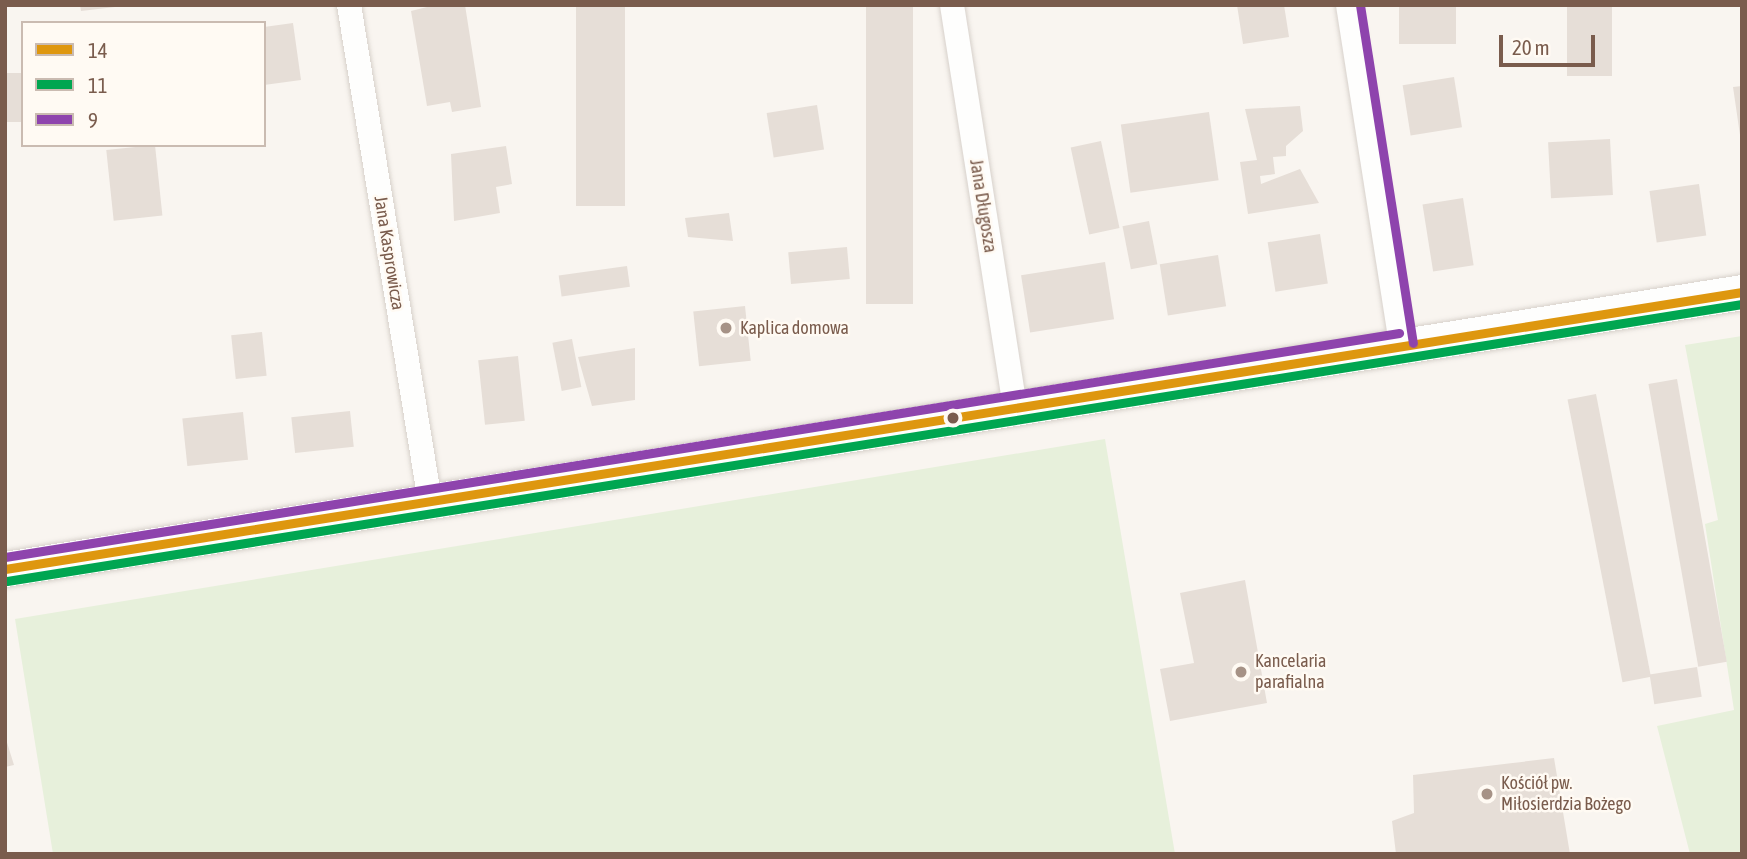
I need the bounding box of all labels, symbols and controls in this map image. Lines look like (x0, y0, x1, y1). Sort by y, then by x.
legend (21, 21, 266, 147)
scale bar (1502, 21, 1598, 65)
text: 20 m (1512, 35, 1550, 59)
text: 14 (88, 38, 108, 62)
text: 11 (88, 73, 108, 97)
text: 9 (88, 108, 98, 132)
street label: Jana Długosza (965, 158, 1001, 254)
street label: Jana Kasprowicza (369, 194, 409, 312)
place label: Kaplica domowa (740, 317, 849, 339)
marker: Kaplica domowa (718, 320, 734, 336)
unlabelled marker (946, 411, 960, 425)
place label: Kancelaria parafialna (1255, 651, 1326, 694)
marker: Kancelaria parafialna (1233, 664, 1249, 680)
place label: Kościół pw. Miłosierdzia Bożego (1501, 773, 1631, 816)
marker: Kościół pw. Miłosierdzia Bożego (1479, 786, 1495, 802)

